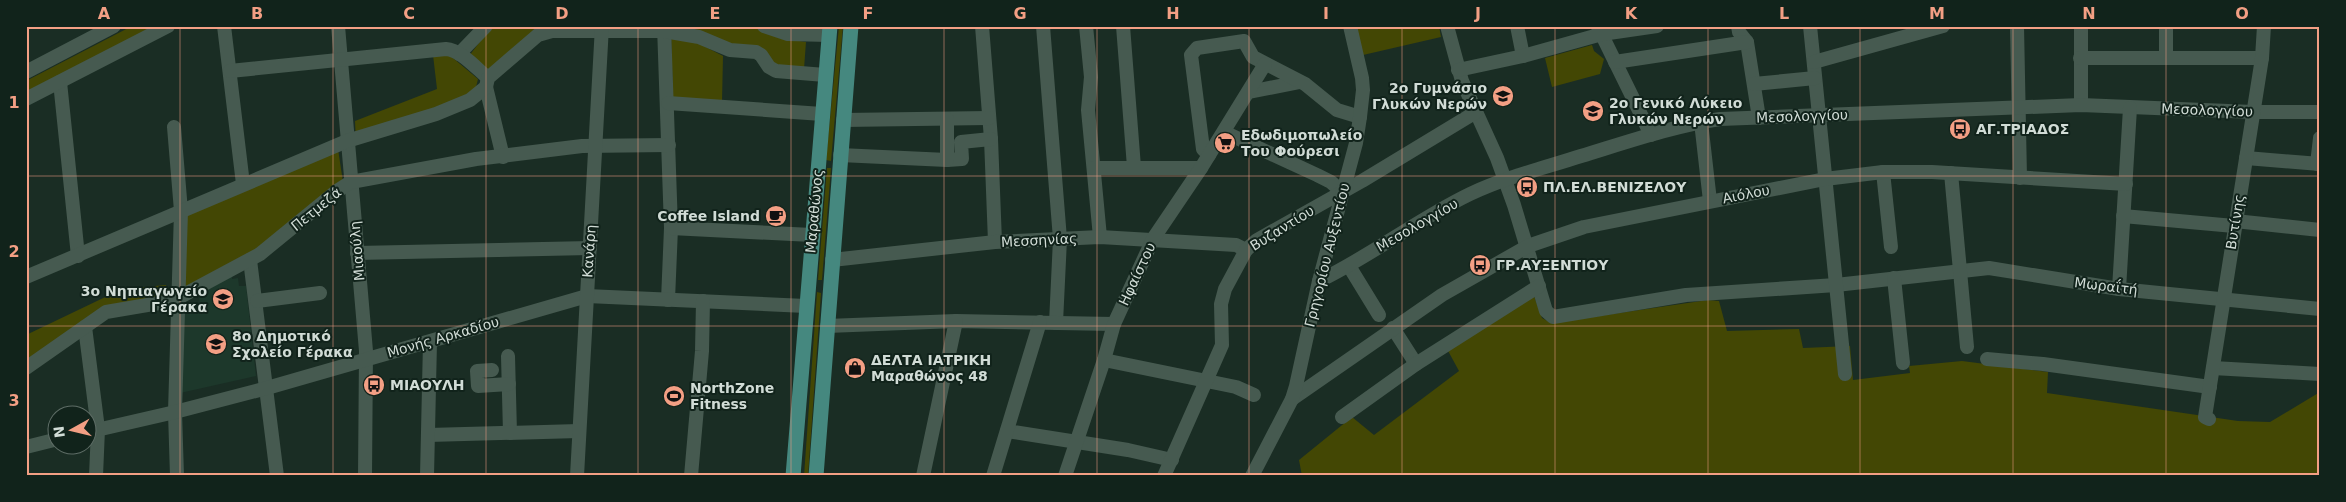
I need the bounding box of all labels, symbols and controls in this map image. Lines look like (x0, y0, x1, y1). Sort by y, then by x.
text: A (98, 4, 111, 23)
text: B (251, 4, 263, 23)
text: C (403, 4, 415, 23)
text: D (555, 4, 569, 23)
text: E (710, 4, 720, 23)
text: F (863, 4, 873, 23)
text: G (1013, 4, 1027, 23)
text: H (1166, 4, 1180, 23)
text: I (1323, 4, 1329, 23)
text: J (1474, 4, 1481, 23)
text: K (1625, 4, 1638, 23)
text: L (1779, 4, 1789, 23)
text: M (1929, 4, 1945, 23)
text: N (2082, 4, 2096, 23)
text: O (2235, 4, 2249, 23)
place label: 2ο Γυμνάσιο Γλυκών Νερών (1372, 80, 1487, 112)
school or university icon: 2ο Γυμνάσιο Γλυκών Νερών (1491, 84, 1515, 108)
text: 1 (8, 93, 20, 112)
place label: 2ο Γενικό Λύκειο Γλυκών Νερών (1609, 95, 1743, 127)
school or university icon: 2ο Γενικό Λύκειο Γλυκών Νερών (1581, 99, 1605, 123)
street label: Μεσολογγίου (2161, 100, 2253, 120)
street label: Μεσολογγίου (1756, 106, 1848, 126)
bus stop icon: ΑΓ.ΤΡΙΑΔΟΣ (1948, 117, 1972, 141)
place label: ΑΓ.ΤΡΙΑΔΟΣ (1976, 121, 2069, 137)
place label: Εδωδιμοπωλείο Του Φούρεσι (1241, 127, 1363, 159)
supermarket icon: Εδωδιμοπωλείο Του Φούρεσι (1213, 131, 1237, 155)
street label: Μαραθώνος (802, 168, 826, 254)
bus stop icon: ΠΛ.ΕΛ.ΒΕΝΙΖΕΛΟΥ (1515, 175, 1539, 199)
place label: ΠΛ.ΕΛ.ΒΕΝΙΖΕΛΟΥ (1543, 179, 1687, 195)
street label: Γρηγορίου Αυξεντίου (1301, 181, 1353, 329)
street label: Αιόλου (1721, 182, 1771, 206)
street label: Πετμεζά (288, 184, 344, 234)
street label: Βυτίνης (2223, 193, 2247, 251)
street label: Μεσολογγίου (1373, 195, 1461, 255)
street label: Βυζαντίου (1247, 202, 1317, 254)
cafe icon: Coffee Island (764, 204, 788, 228)
place label: Coffee Island (657, 208, 760, 224)
street label: Μιαούλη (346, 220, 368, 282)
street label: Κανάρη (579, 224, 599, 278)
street label: Μεσσηνίας (1000, 230, 1078, 250)
street label: Ηφαίστου (1115, 240, 1159, 308)
text: 2 (8, 242, 20, 261)
bus stop icon: ΓΡ.ΑΥΞΕΝΤΙΟΥ (1468, 253, 1492, 277)
place label: ΓΡ.ΑΥΞΕΝΤΙΟΥ (1496, 257, 1609, 273)
street label: Μωραΐτή (2073, 273, 2139, 298)
place label: 3ο Νηπιαγωγείο Γέρακα (81, 283, 207, 315)
school or university icon: 3ο Νηπιαγωγείο Γέρακα (211, 287, 235, 311)
street label: Μονής Αρκαδίου (385, 313, 501, 361)
place label: 8ο Δημοτικό Σχολείο Γέρακα (232, 328, 353, 360)
school or university icon: 8ο Δημοτικό Σχολείο Γέρακα (204, 332, 228, 356)
place label: ΔΕΛΤΑ ΙΑΤΡΙΚΗ Μαραθώνος 48 (871, 352, 991, 384)
shop icon: ΔΕΛΤΑ ΙΑΤΡΙΚΗ Μαραθώνος 48 (843, 356, 867, 380)
bus stop icon: ΜΙΑΟΥΛΗ (362, 373, 386, 397)
place label: ΜΙΑΟΥΛΗ (390, 377, 465, 393)
place label: NorthZone Fitness (690, 380, 774, 412)
sports icon: NorthZone Fitness (662, 384, 686, 408)
text: 3 (8, 391, 20, 410)
north arrow (48, 404, 98, 454)
text: N (50, 425, 68, 439)

